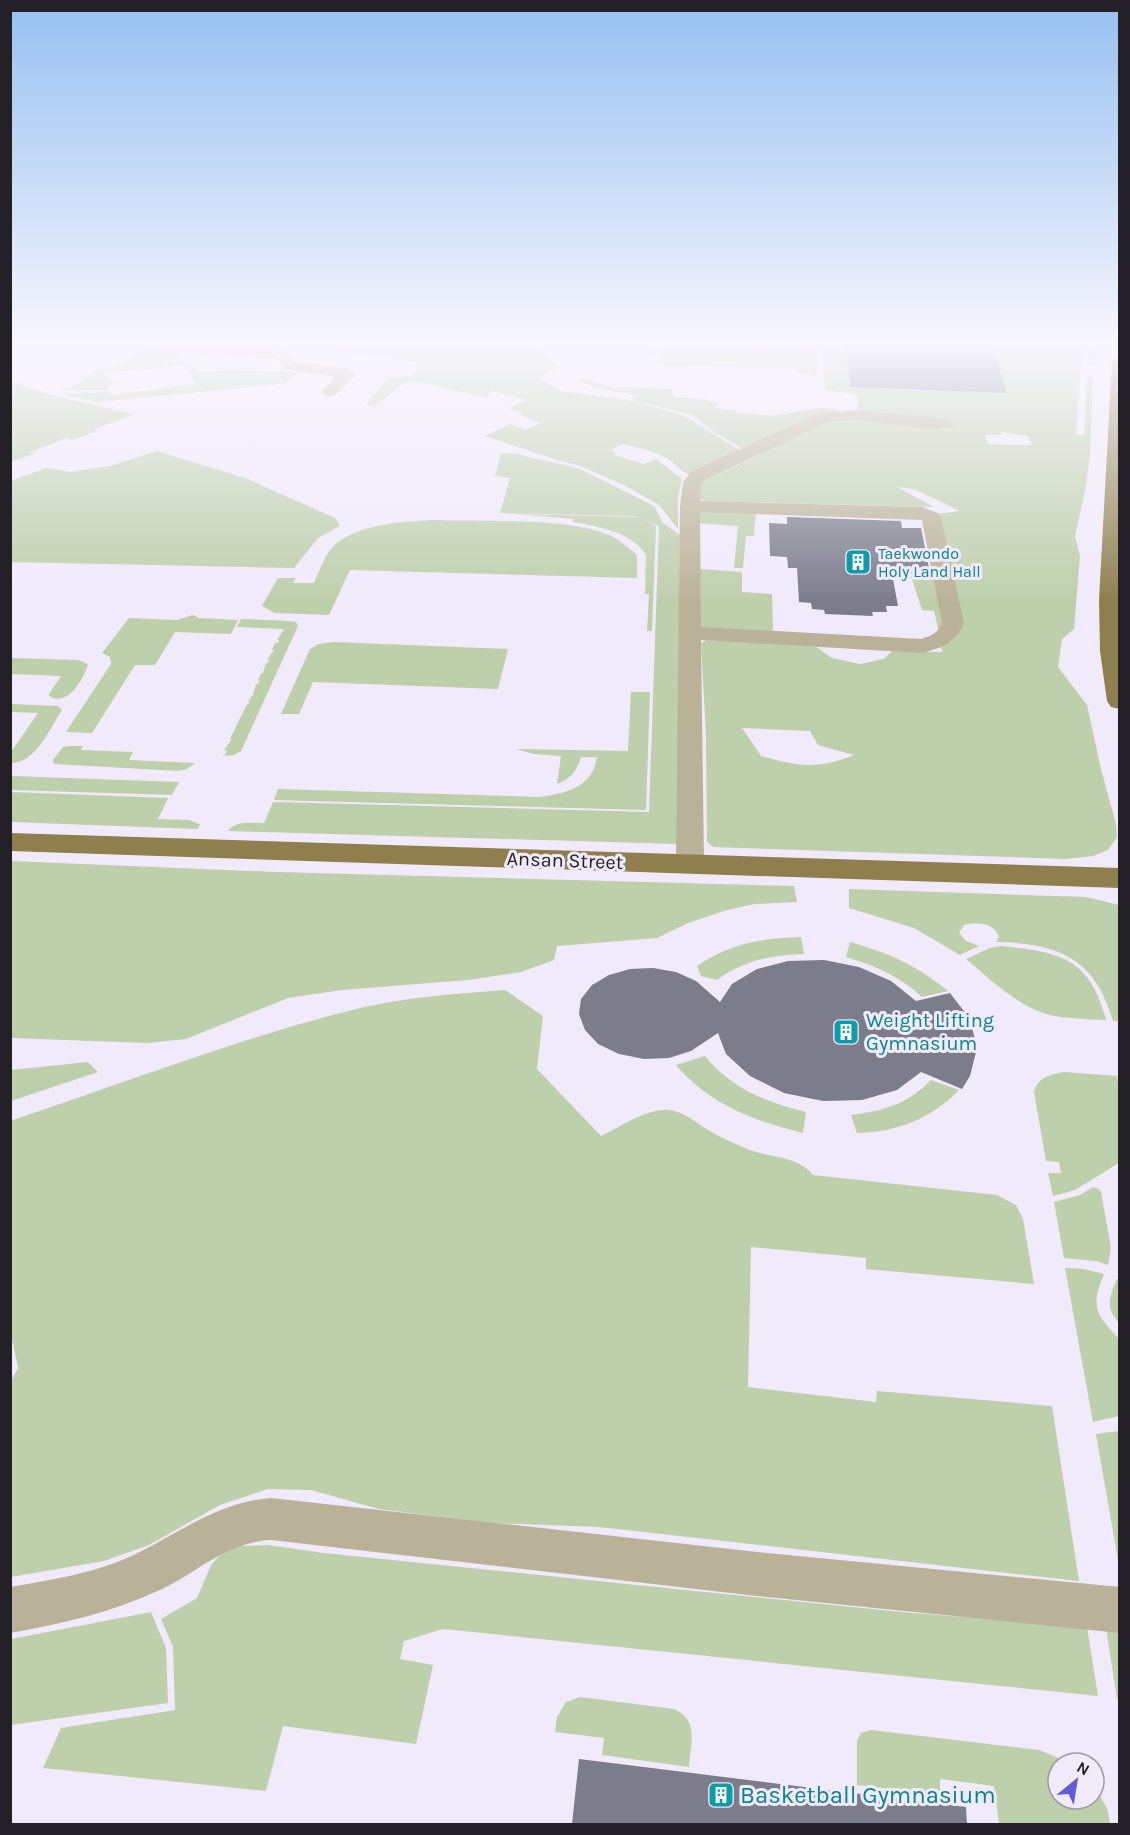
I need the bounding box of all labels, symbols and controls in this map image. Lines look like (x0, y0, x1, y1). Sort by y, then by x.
place label: Taekwondo Holy Land Hall (878, 544, 981, 581)
building icon: Taekwondo Holy Land Hall (843, 547, 873, 577)
street label: Ansan Street (506, 847, 624, 874)
place label: Weight Lifting Gymnasium (866, 1009, 994, 1055)
building icon: Weight Lifting Gymnasium (831, 1017, 861, 1047)
north arrow (1046, 1751, 1106, 1811)
text: N (1074, 1757, 1093, 1780)
building icon: Basketball Gymnasium (706, 1780, 736, 1810)
place label: Basketball Gymnasium (740, 1781, 996, 1809)

